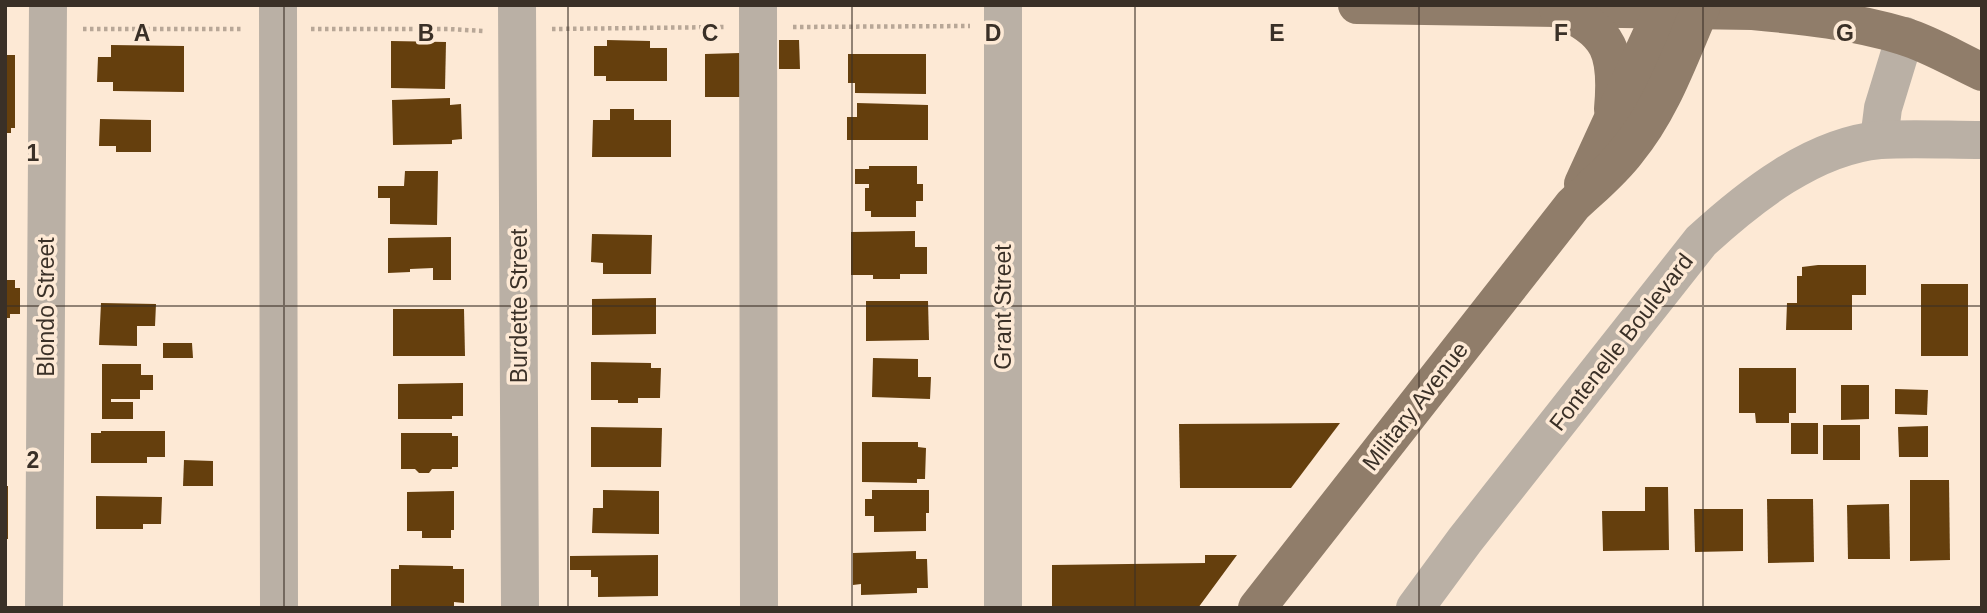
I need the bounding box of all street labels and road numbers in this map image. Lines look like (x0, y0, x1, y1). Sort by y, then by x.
street label: Burdette Street (506, 228, 532, 383)
street label: Blondo Street (33, 237, 59, 377)
street label: Grant Street (990, 244, 1016, 370)
street label: Fontenelle Boulevard (1544, 248, 1698, 436)
street label: Military Avenue (1357, 337, 1473, 475)

